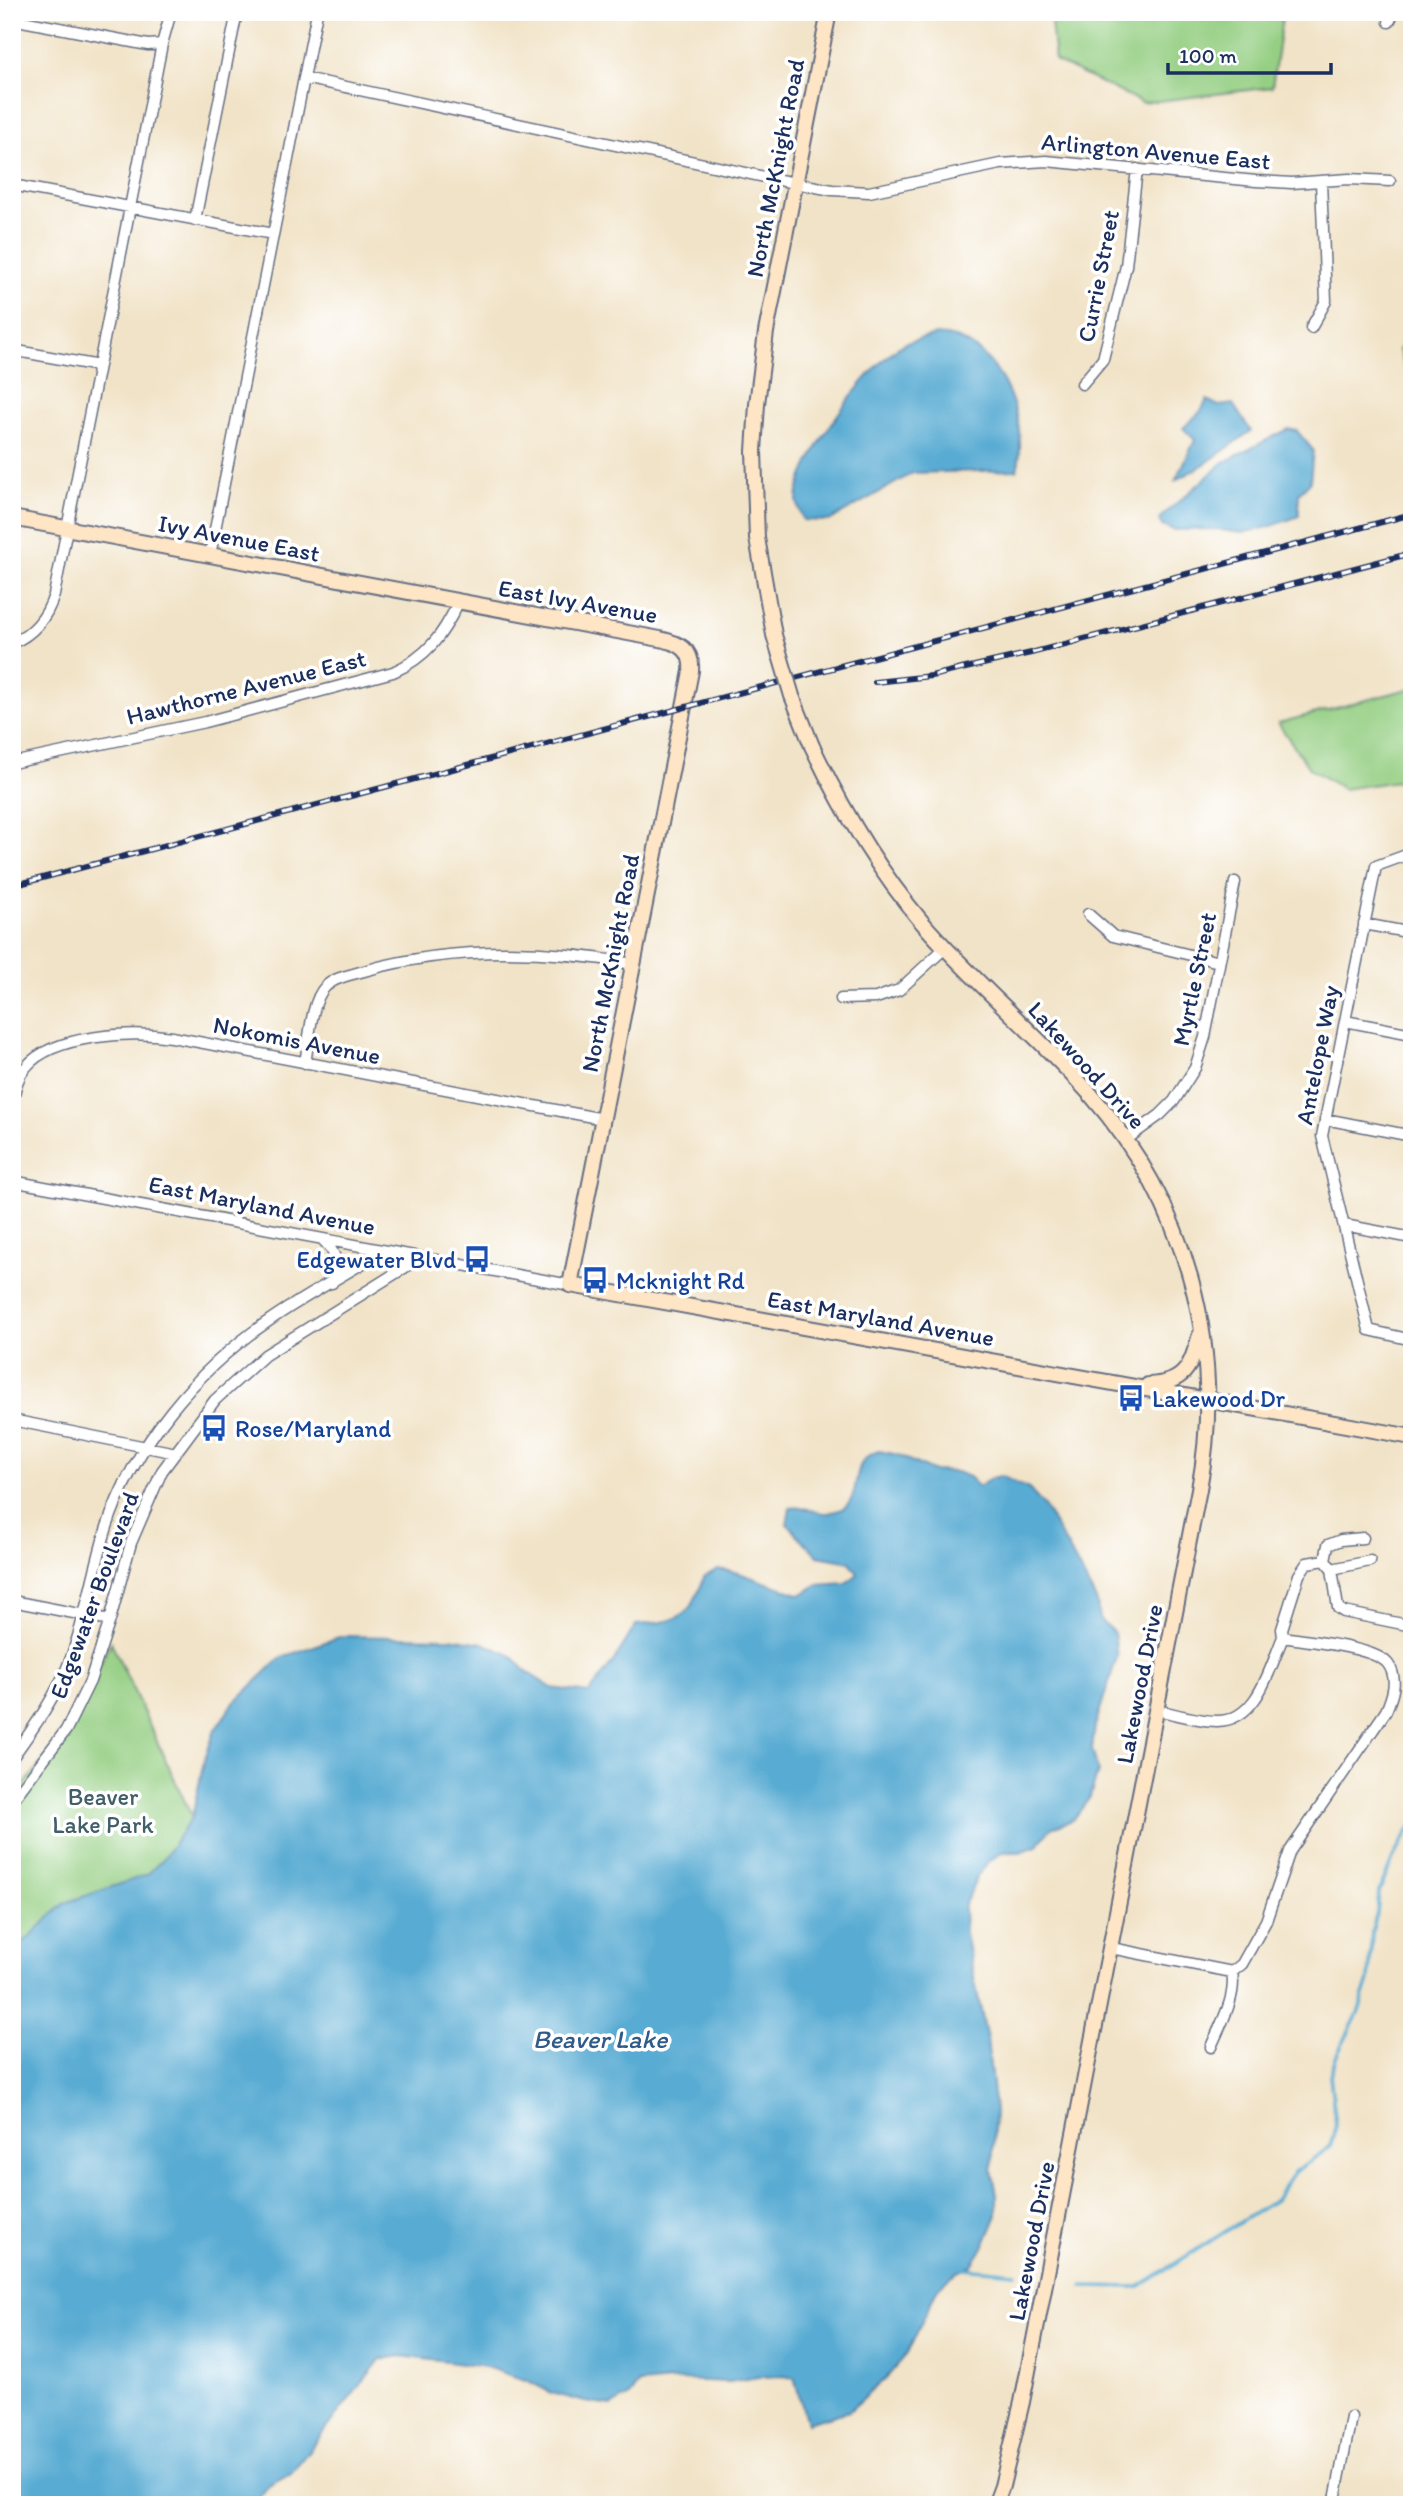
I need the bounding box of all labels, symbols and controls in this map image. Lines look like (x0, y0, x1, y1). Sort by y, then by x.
scale bar (1168, 32, 1331, 76)
text: 100 m (1179, 43, 1237, 68)
street label: North McKnight Road (740, 56, 810, 280)
street label: Arlington Avenue East (1040, 127, 1272, 175)
street label: Currie Street (1071, 207, 1125, 345)
street label: Ivy Avenue East (156, 508, 322, 568)
street label: East Ivy Avenue (496, 573, 660, 629)
street label: Hawthorne Avenue East (123, 643, 369, 731)
street label: North McKnight Road (575, 851, 645, 1075)
street label: Myrtle Street (1166, 910, 1222, 1048)
street label: Antelope Way (1289, 983, 1345, 1127)
street label: Lakewood Drive (1022, 995, 1152, 1135)
street label: Nokomis Avenue (211, 1010, 383, 1070)
street label: East Maryland Avenue (146, 1169, 378, 1241)
bus stop icon: Edgewater Blvd (462, 1244, 492, 1274)
place label: Edgewater Blvd (296, 1245, 456, 1274)
bus stop icon: Mcknight Rd (580, 1265, 610, 1295)
place label: Mcknight Rd (616, 1266, 745, 1295)
street label: East Maryland Avenue (765, 1284, 997, 1352)
bus stop icon: Lakewood Dr (1116, 1383, 1146, 1413)
place label: Lakewood Dr (1152, 1384, 1286, 1413)
bus stop icon: Rose/Maryland (199, 1413, 229, 1443)
place label: Rose/Maryland (235, 1414, 391, 1443)
street label: Edgewater Boulevard (43, 1488, 145, 1702)
street label: Lakewood Drive (1109, 1602, 1169, 1766)
park label: Beaver Lake Park (52, 1782, 154, 1839)
water label: Beaver Lake (533, 2023, 669, 2055)
street label: Lakewood Drive (1001, 2159, 1061, 2323)

